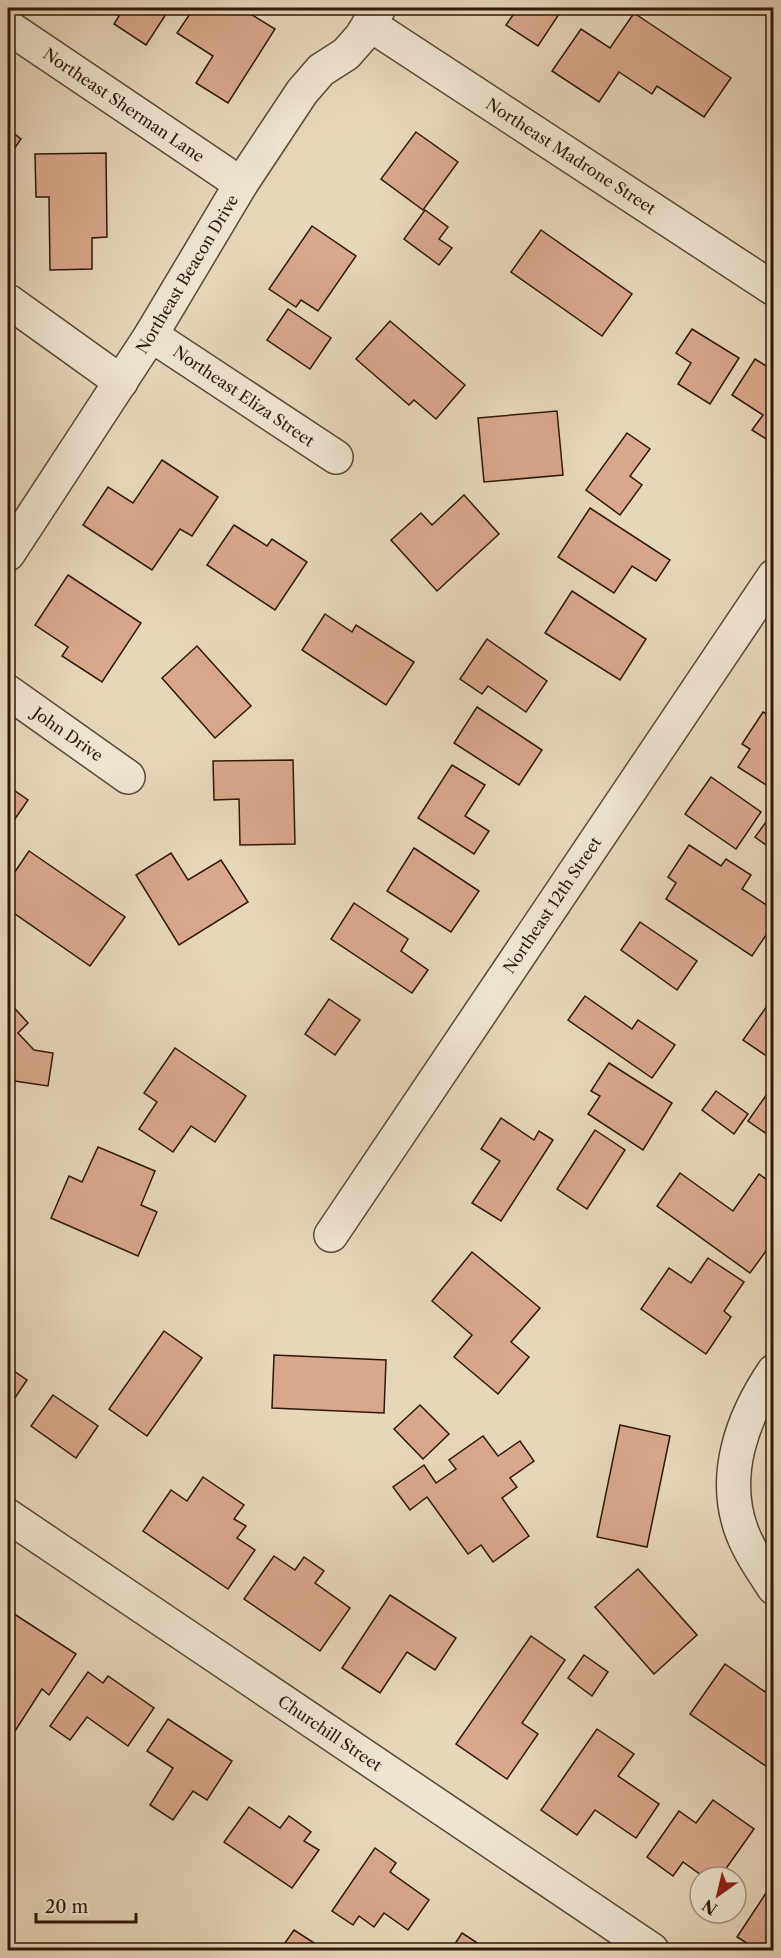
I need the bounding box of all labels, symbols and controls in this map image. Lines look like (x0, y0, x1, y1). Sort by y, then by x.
street label: Northeast Sherman Lane (40, 44, 208, 166)
street label: Northeast Madrone Street (482, 94, 660, 219)
street label: Northeast Beacon Drive (132, 191, 242, 357)
street label: Northeast Eliza Street (170, 341, 319, 451)
street label: John Drive (27, 701, 107, 765)
street label: Northeast 12th Street (499, 833, 605, 977)
street label: Churchill Street (274, 1691, 386, 1775)
north arrow (688, 1865, 748, 1925)
scale bar (36, 1886, 136, 1924)
text: N (698, 1895, 721, 1920)
text: 20 m (45, 1896, 89, 1918)

